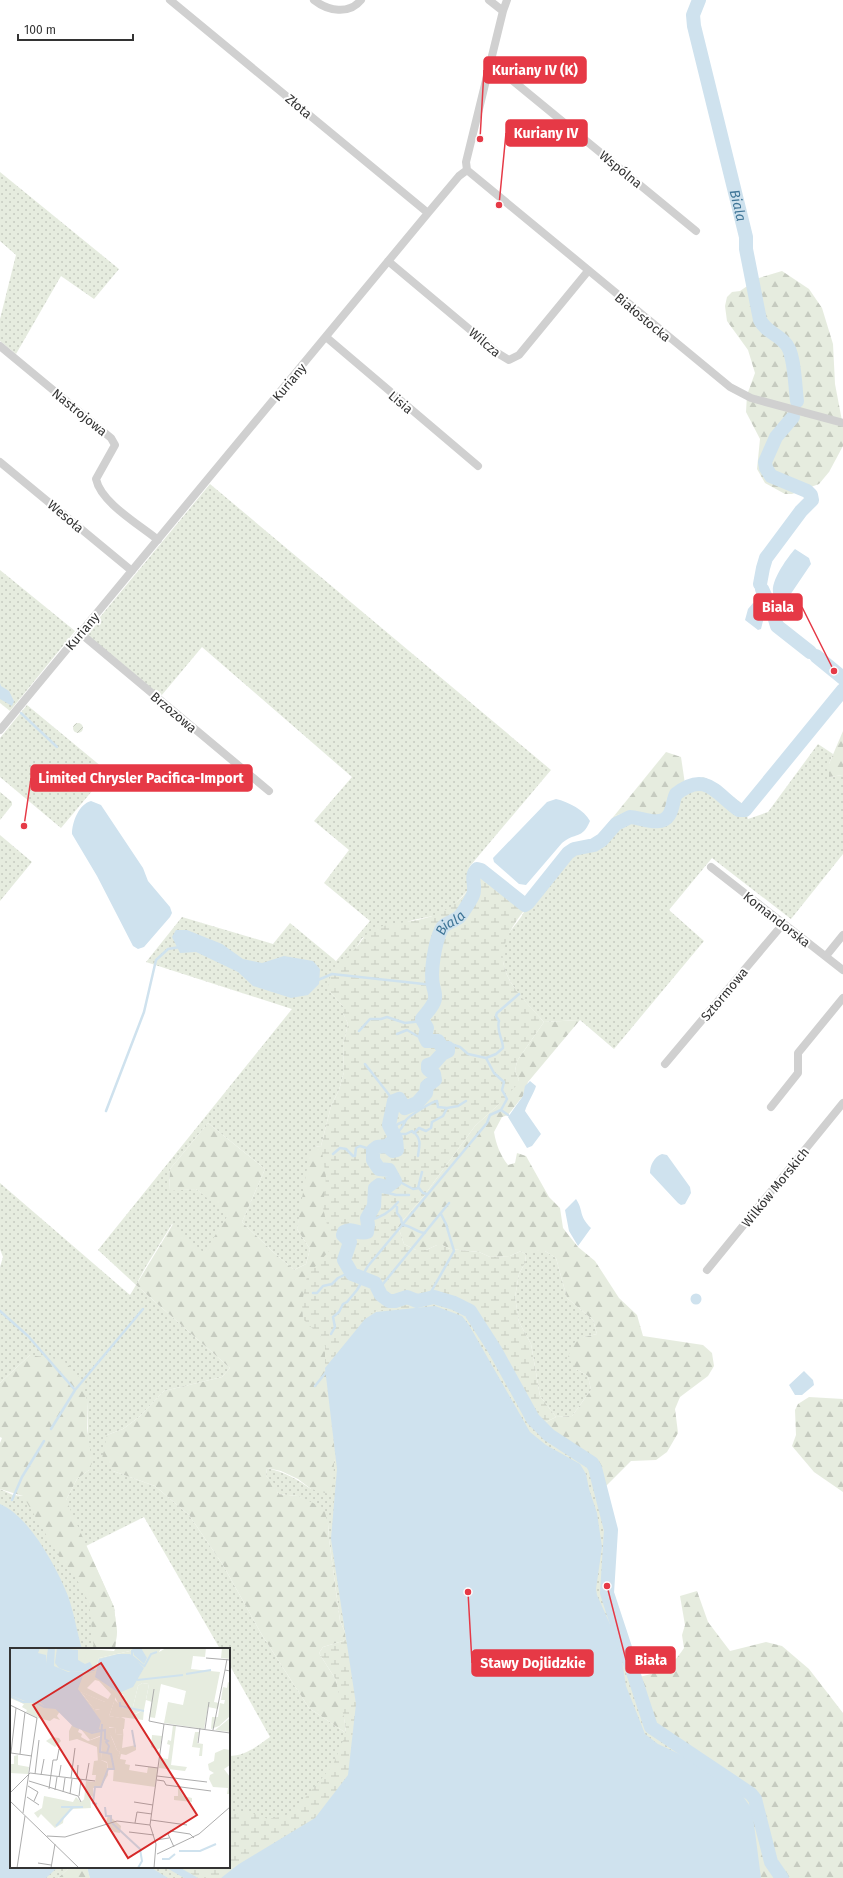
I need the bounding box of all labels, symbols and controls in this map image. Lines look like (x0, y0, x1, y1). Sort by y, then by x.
scale bar (18, 16, 133, 42)
text: 100 m (24, 23, 56, 37)
callout: Kuriany IV (K) (484, 57, 586, 83)
text: Kuriany IV (K) (492, 62, 578, 79)
street label: Złota (282, 91, 315, 122)
callout: Kuriany IV (506, 120, 587, 146)
text: Kuriany IV (514, 125, 579, 142)
street label: Wspólna (596, 148, 645, 191)
water label: Biala (726, 188, 750, 223)
street label: Białostocka (612, 290, 674, 345)
street label: Wilcza (466, 325, 504, 360)
street label: Kuriany (269, 360, 310, 404)
street label: Nastrojowa (49, 386, 110, 439)
street label: Lisia (386, 388, 416, 417)
street label: Wesoła (45, 497, 87, 536)
callout: Biala (754, 594, 802, 620)
text: Biala (762, 599, 794, 616)
street label: Kuriany (62, 609, 103, 653)
street label: Brzozowa (148, 689, 200, 736)
callout: Limited Chrysler Pacifica-Import (31, 765, 252, 791)
text: Limited Chrysler Pacifica-Import (38, 770, 244, 787)
street label: Komandorska (740, 889, 813, 950)
water label: Biala (432, 908, 469, 938)
street label: Sztormowa (698, 965, 751, 1024)
street label: Wilków Morskich (739, 1145, 812, 1230)
callout: Biała (626, 1647, 675, 1673)
inset map (10, 1648, 230, 1868)
callout: Stawy Dojlidzkie (472, 1650, 593, 1676)
text: Biała (635, 1652, 668, 1669)
text: Stawy Dojlidzkie (480, 1655, 586, 1672)

